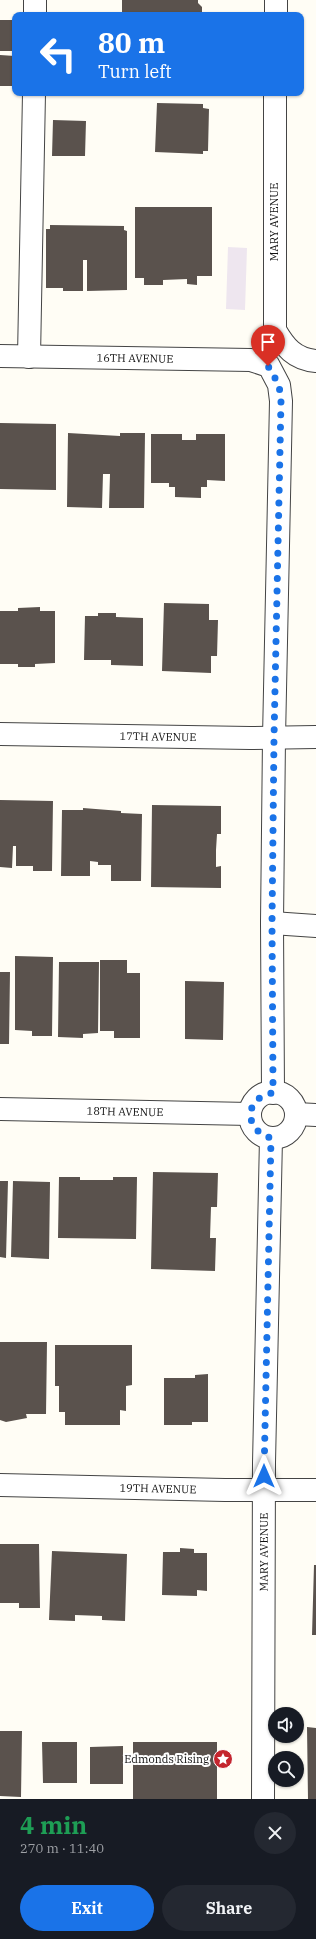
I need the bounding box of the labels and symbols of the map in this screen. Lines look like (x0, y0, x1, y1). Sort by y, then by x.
street label: MARY AVENUE (267, 183, 281, 261)
pin (251, 325, 285, 366)
street label: 16TH AVENUE (97, 351, 173, 366)
street label: 17TH AVENUE (120, 729, 196, 744)
street label: 18TH AVENUE (86, 1104, 163, 1119)
position arrow (243, 1455, 285, 1497)
street label: 19TH AVENUE (119, 1481, 196, 1496)
street label: MARY AVENUE (257, 1513, 271, 1591)
place icon: Edmonds Rising (212, 1748, 234, 1770)
place label: Edmonds Rising (124, 1752, 209, 1766)

